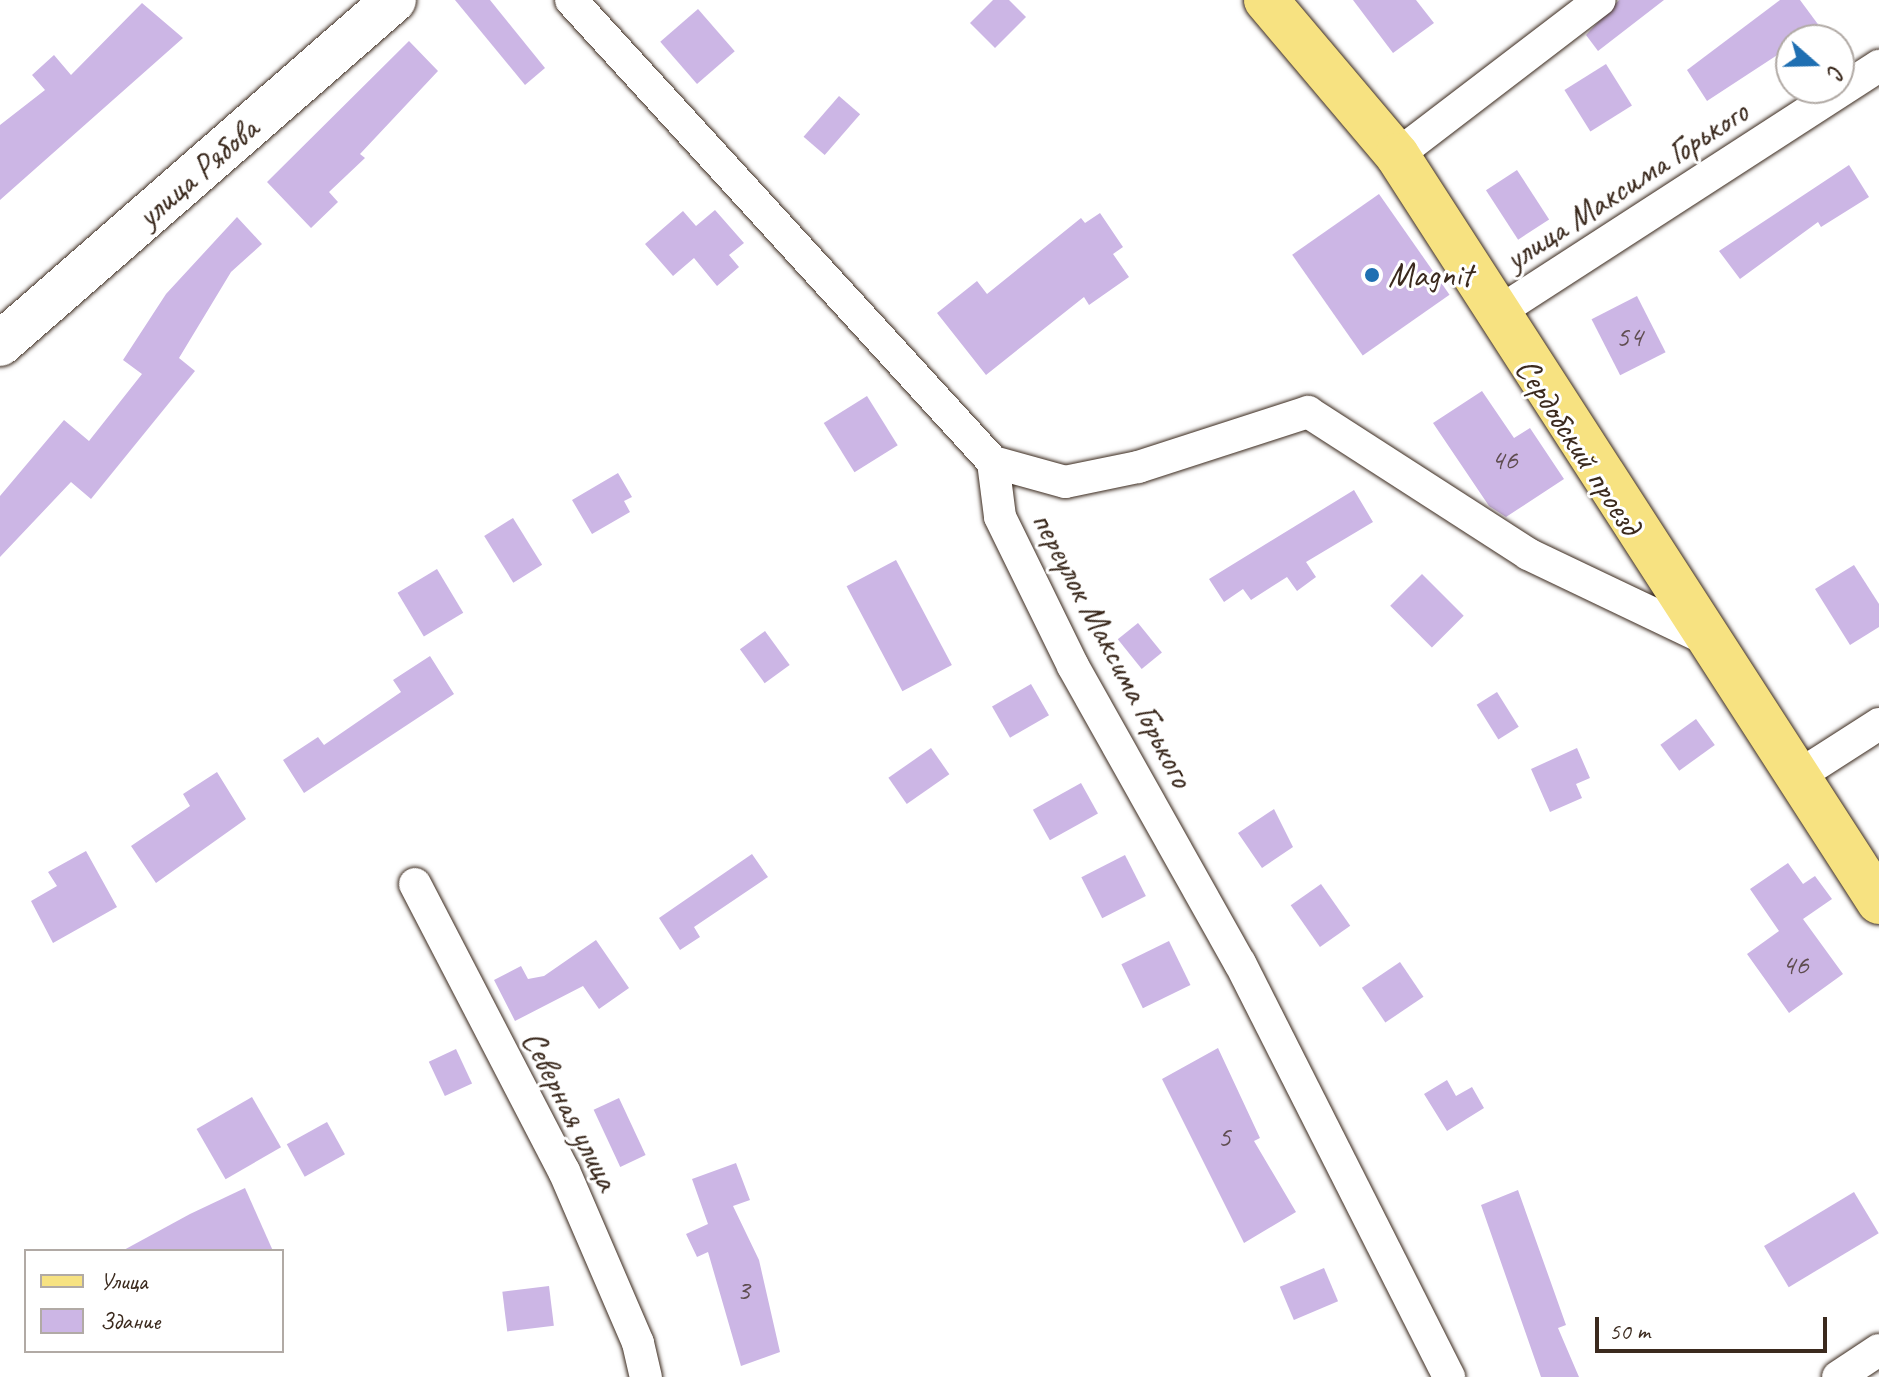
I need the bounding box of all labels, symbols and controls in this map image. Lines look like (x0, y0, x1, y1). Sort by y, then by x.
north arrow (1775, 24, 1855, 104)
text: С (1821, 62, 1851, 81)
street label: улица Максима Горького (1498, 92, 1754, 278)
street label: улица Рябова (128, 108, 266, 236)
place label: Magnit (1388, 255, 1472, 295)
marker: Magnit (1363, 266, 1381, 284)
house number: 54 (1616, 318, 1642, 354)
street label: Сердобский проезд (1507, 350, 1651, 542)
house number: 46 (1491, 441, 1517, 477)
street label: переулок Максима Горького (1023, 504, 1203, 794)
house number: 46 (1782, 946, 1808, 982)
street label: Северная улица (513, 1023, 629, 1197)
house number: 5 (1217, 1118, 1231, 1154)
legend (24, 1249, 284, 1353)
text: Улица (100, 1266, 148, 1296)
house number: 3 (736, 1271, 750, 1307)
scale bar (1599, 1301, 1831, 1351)
text: Здание (100, 1306, 160, 1336)
text: 50 m (1609, 1316, 1650, 1346)

